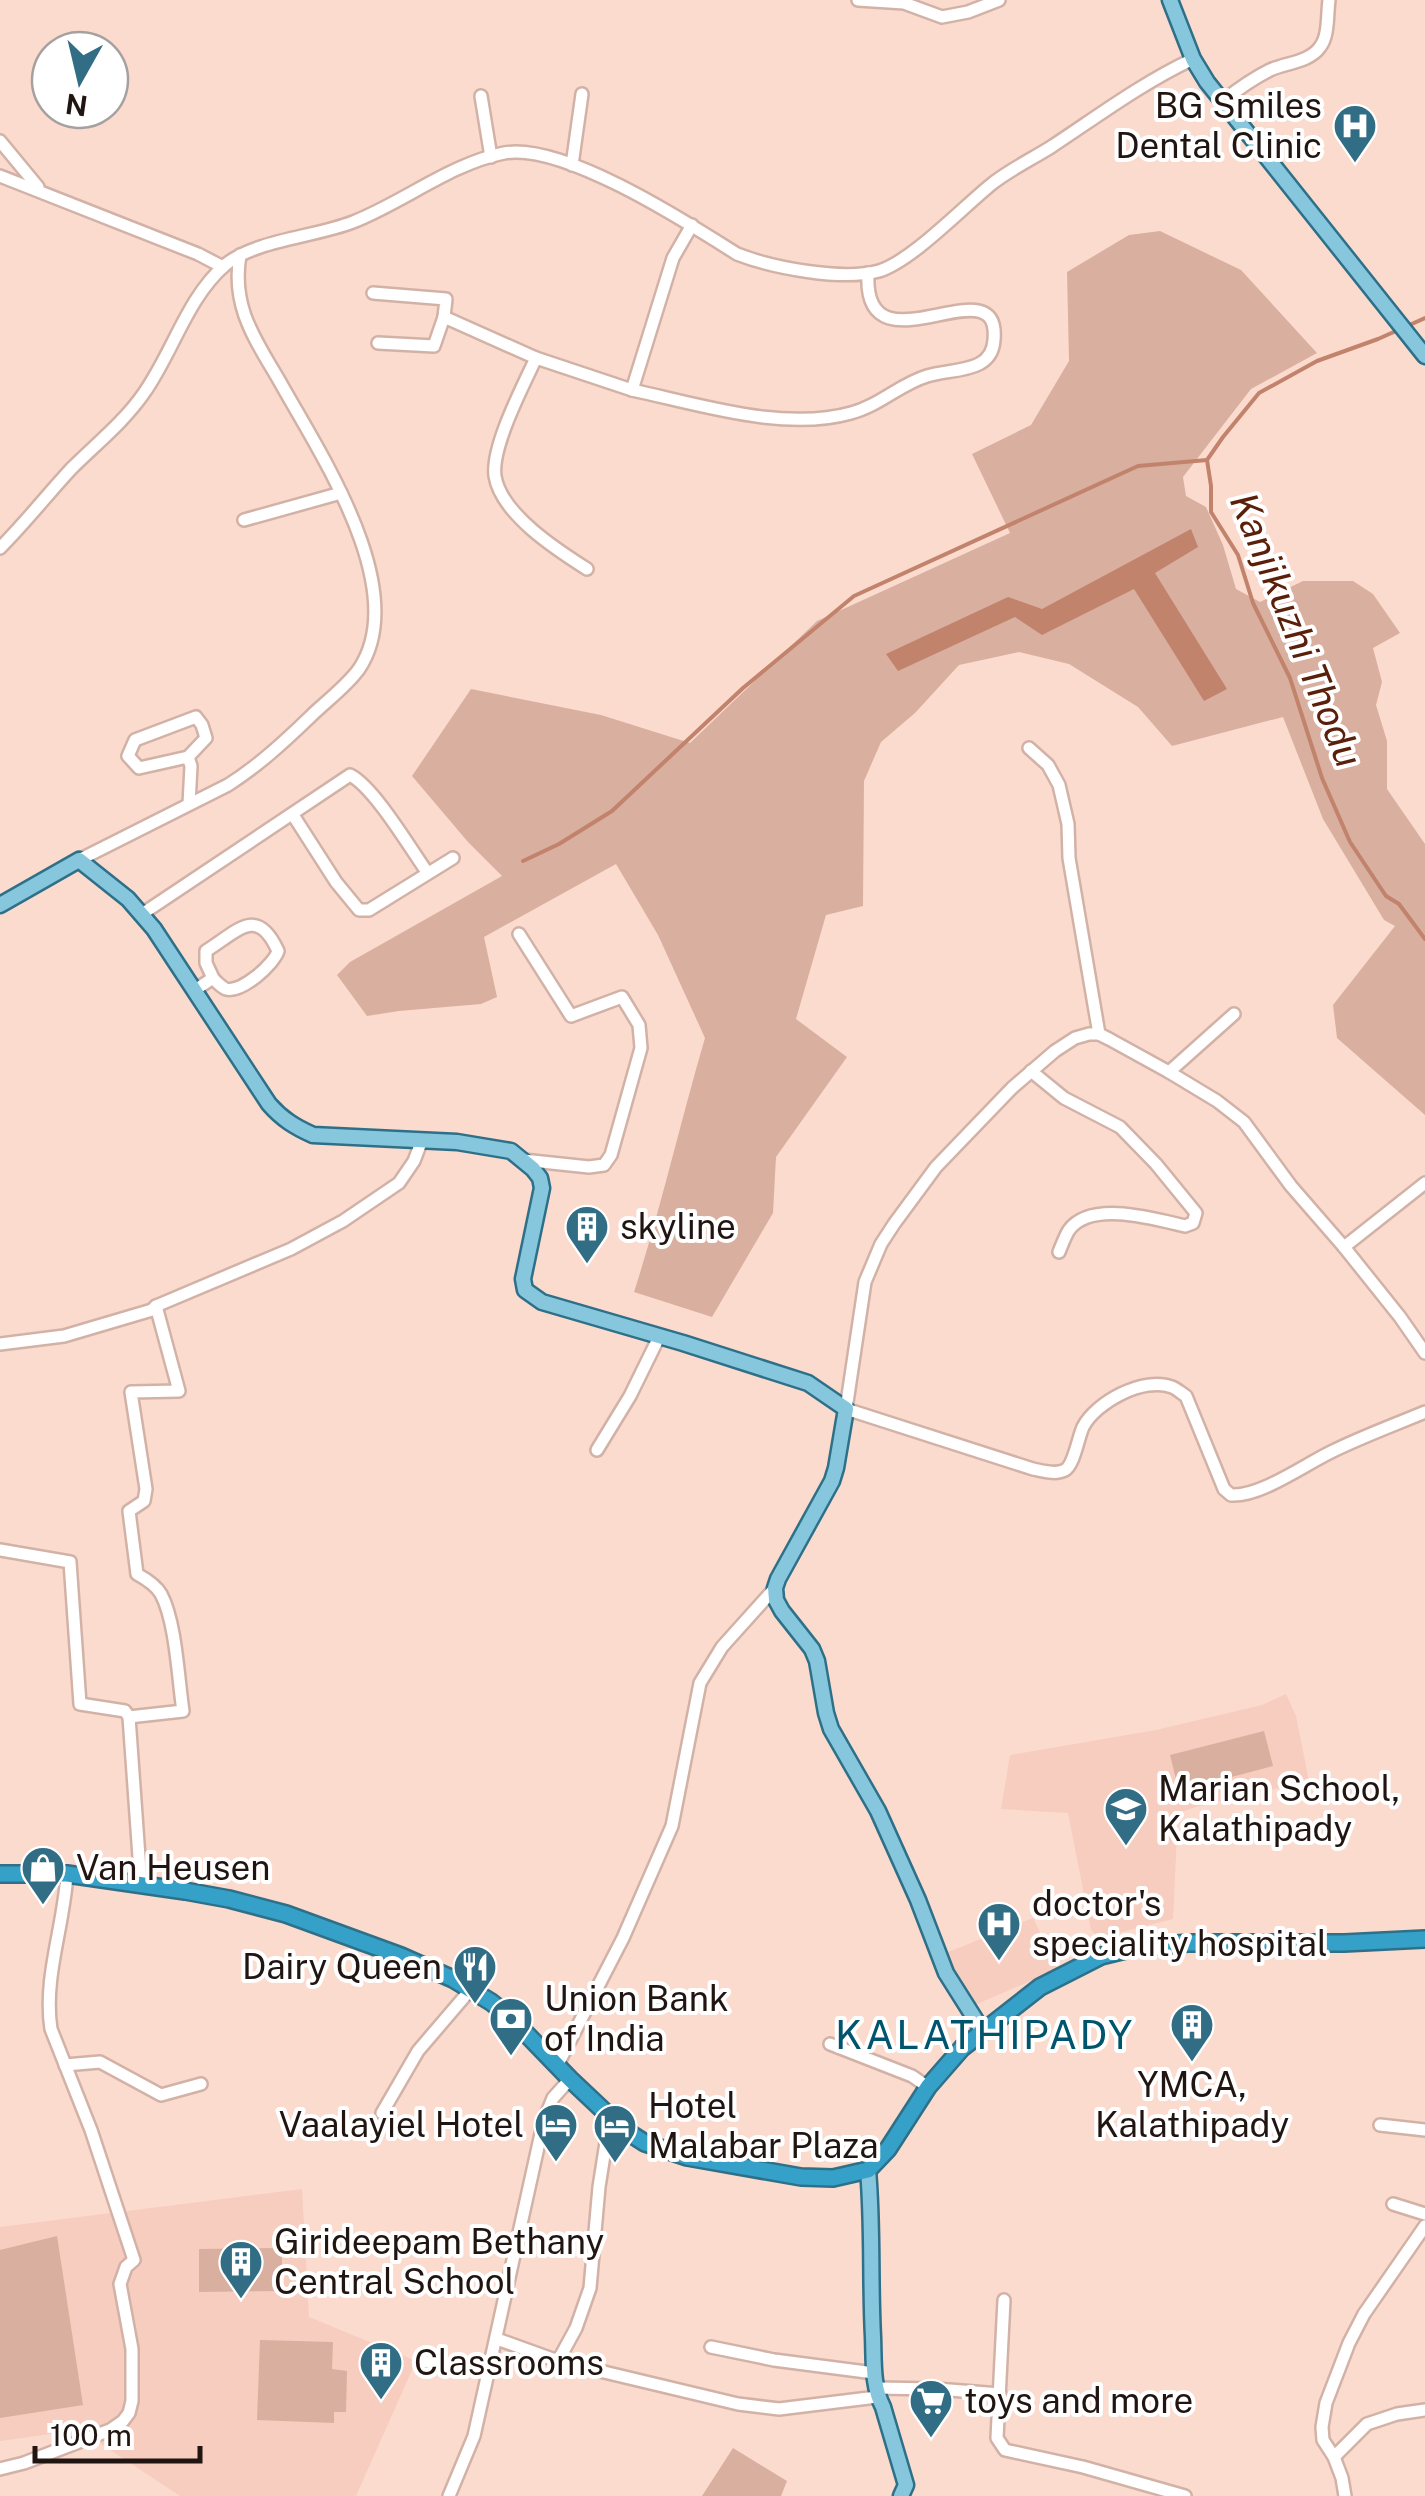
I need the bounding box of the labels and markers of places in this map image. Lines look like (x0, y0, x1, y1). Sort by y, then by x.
place label: BG Smiles Dental Clinic (1115, 85, 1322, 166)
hospital icon: BG Smiles Dental Clinic (1332, 103, 1378, 164)
building icon: skyline (564, 1204, 610, 1265)
place label: skyline (620, 1206, 736, 1247)
place label: Marian School, Kalathipady (1158, 1768, 1400, 1849)
school or university icon: Marian School, Kalathipady (1103, 1786, 1149, 1847)
shop icon: Van Heusen (20, 1845, 66, 1906)
place label: Van Heusen (76, 1847, 270, 1888)
place label: doctor's speciality hospital (1032, 1883, 1328, 1964)
hospital icon: doctor's speciality hospital (976, 1901, 1022, 1962)
restaurant icon: Dairy Queen (452, 1944, 498, 2005)
place label: Dairy Queen (242, 1946, 442, 1987)
place label: Union Bank of India (544, 1978, 729, 2059)
bank icon: Union Bank of India (488, 1996, 534, 2057)
building icon: YMCA, Kalathipady (1169, 2002, 1215, 2063)
place label: YMCA, Kalathipady (1095, 2064, 1289, 2145)
place label: Hotel Malabar Plaza (648, 2085, 879, 2166)
hotel icon: Vaalayiel Hotel (533, 2102, 579, 2163)
hotel icon: Hotel Malabar Plaza (592, 2103, 638, 2164)
place label: Vaalayiel Hotel (279, 2104, 524, 2145)
place label: Girideepam Bethany Central School (274, 2221, 604, 2302)
building icon: Girideepam Bethany Central School (218, 2239, 264, 2300)
building icon: Classrooms (358, 2340, 404, 2401)
place label: Classrooms (414, 2342, 604, 2383)
supermarket icon: toys and more (908, 2378, 954, 2439)
place label: toys and more (964, 2380, 1193, 2421)

